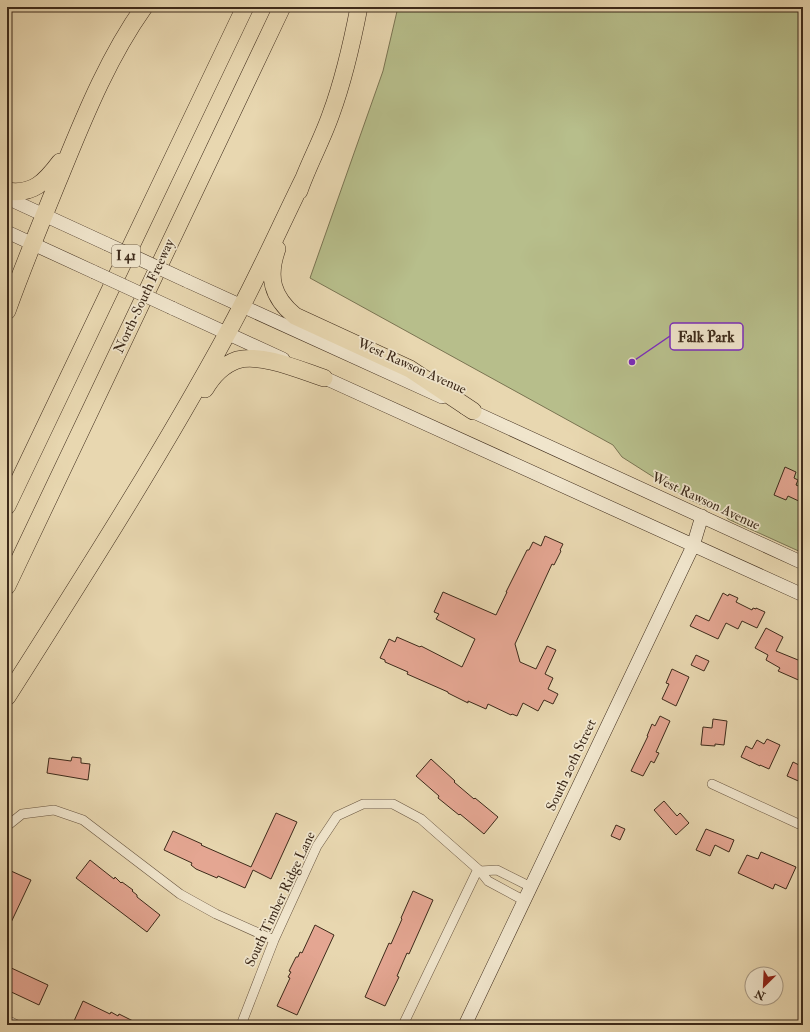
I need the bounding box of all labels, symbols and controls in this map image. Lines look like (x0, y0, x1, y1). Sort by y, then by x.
street label: North-South Freeway (110, 235, 179, 356)
road number: I 41 (112, 245, 140, 267)
callout: Falk Park (670, 323, 743, 350)
text: Falk Park (678, 328, 735, 347)
street label: West Rawson Avenue (354, 334, 469, 398)
street label: West Rawson Avenue (648, 468, 763, 534)
street label: South 20th Street (542, 716, 600, 814)
street label: South Timber Ridge Lane (241, 828, 319, 969)
north arrow (744, 966, 784, 1006)
text: N (752, 986, 768, 1003)

